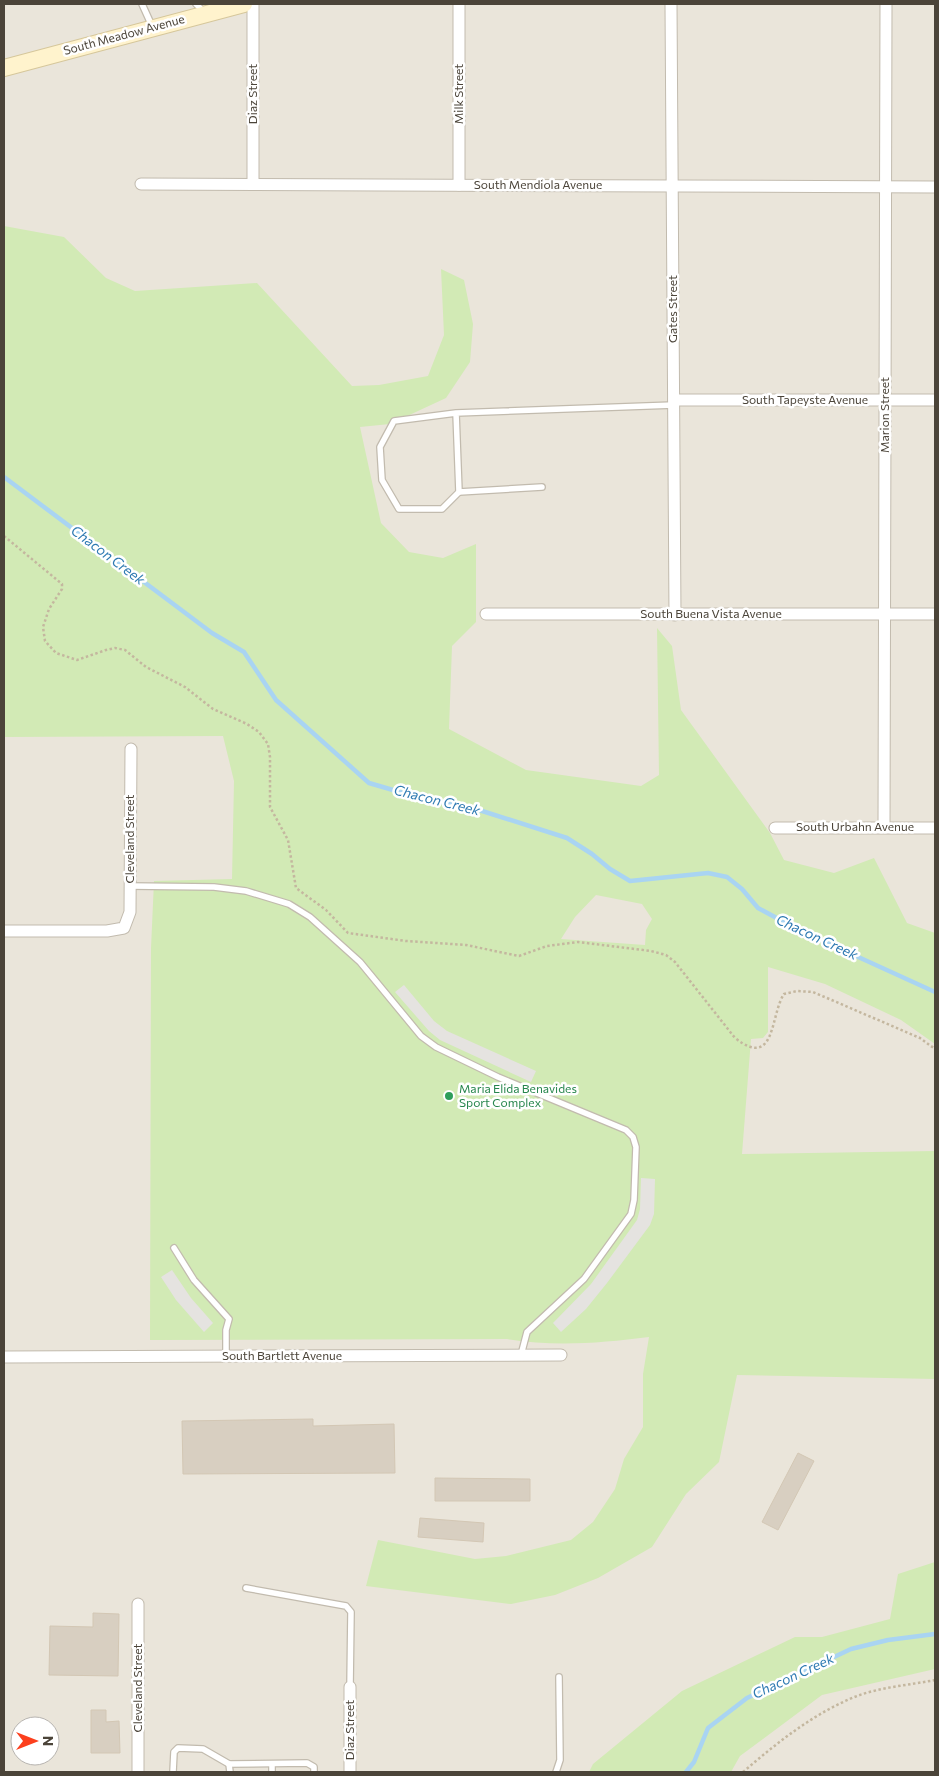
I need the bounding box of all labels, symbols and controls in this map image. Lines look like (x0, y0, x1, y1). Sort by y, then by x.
street label: South Meadow Avenue (62, 11, 186, 57)
street label: Diaz Street (245, 64, 259, 124)
street label: Milk Street (451, 64, 465, 124)
street label: South Mendiola Avenue (474, 177, 602, 191)
street label: Gates Street (665, 275, 679, 343)
street label: Marion Street (877, 377, 891, 453)
street label: South Tapeyste Avenue (742, 392, 868, 406)
water label: Chacon Creek (68, 521, 149, 588)
street label: South Buena Vista Avenue (640, 606, 782, 620)
water label: Chacon Creek (392, 781, 482, 819)
street label: Cleveland Street (122, 794, 136, 884)
street label: South Urbahn Avenue (796, 819, 914, 833)
water label: Chacon Creek (774, 910, 861, 963)
place label: Maria Elida Benavides Sport Complex (459, 1081, 577, 1109)
marker: Maria Elida Benavides Sport Complex (443, 1090, 455, 1102)
street label: South Bartlett Avenue (222, 1348, 342, 1362)
street label: Cleveland Street (130, 1643, 144, 1733)
water label: Chacon Creek (749, 1649, 837, 1702)
street label: Diaz Street (342, 1700, 356, 1760)
north arrow (10, 1716, 60, 1766)
text: N (40, 1736, 57, 1746)

